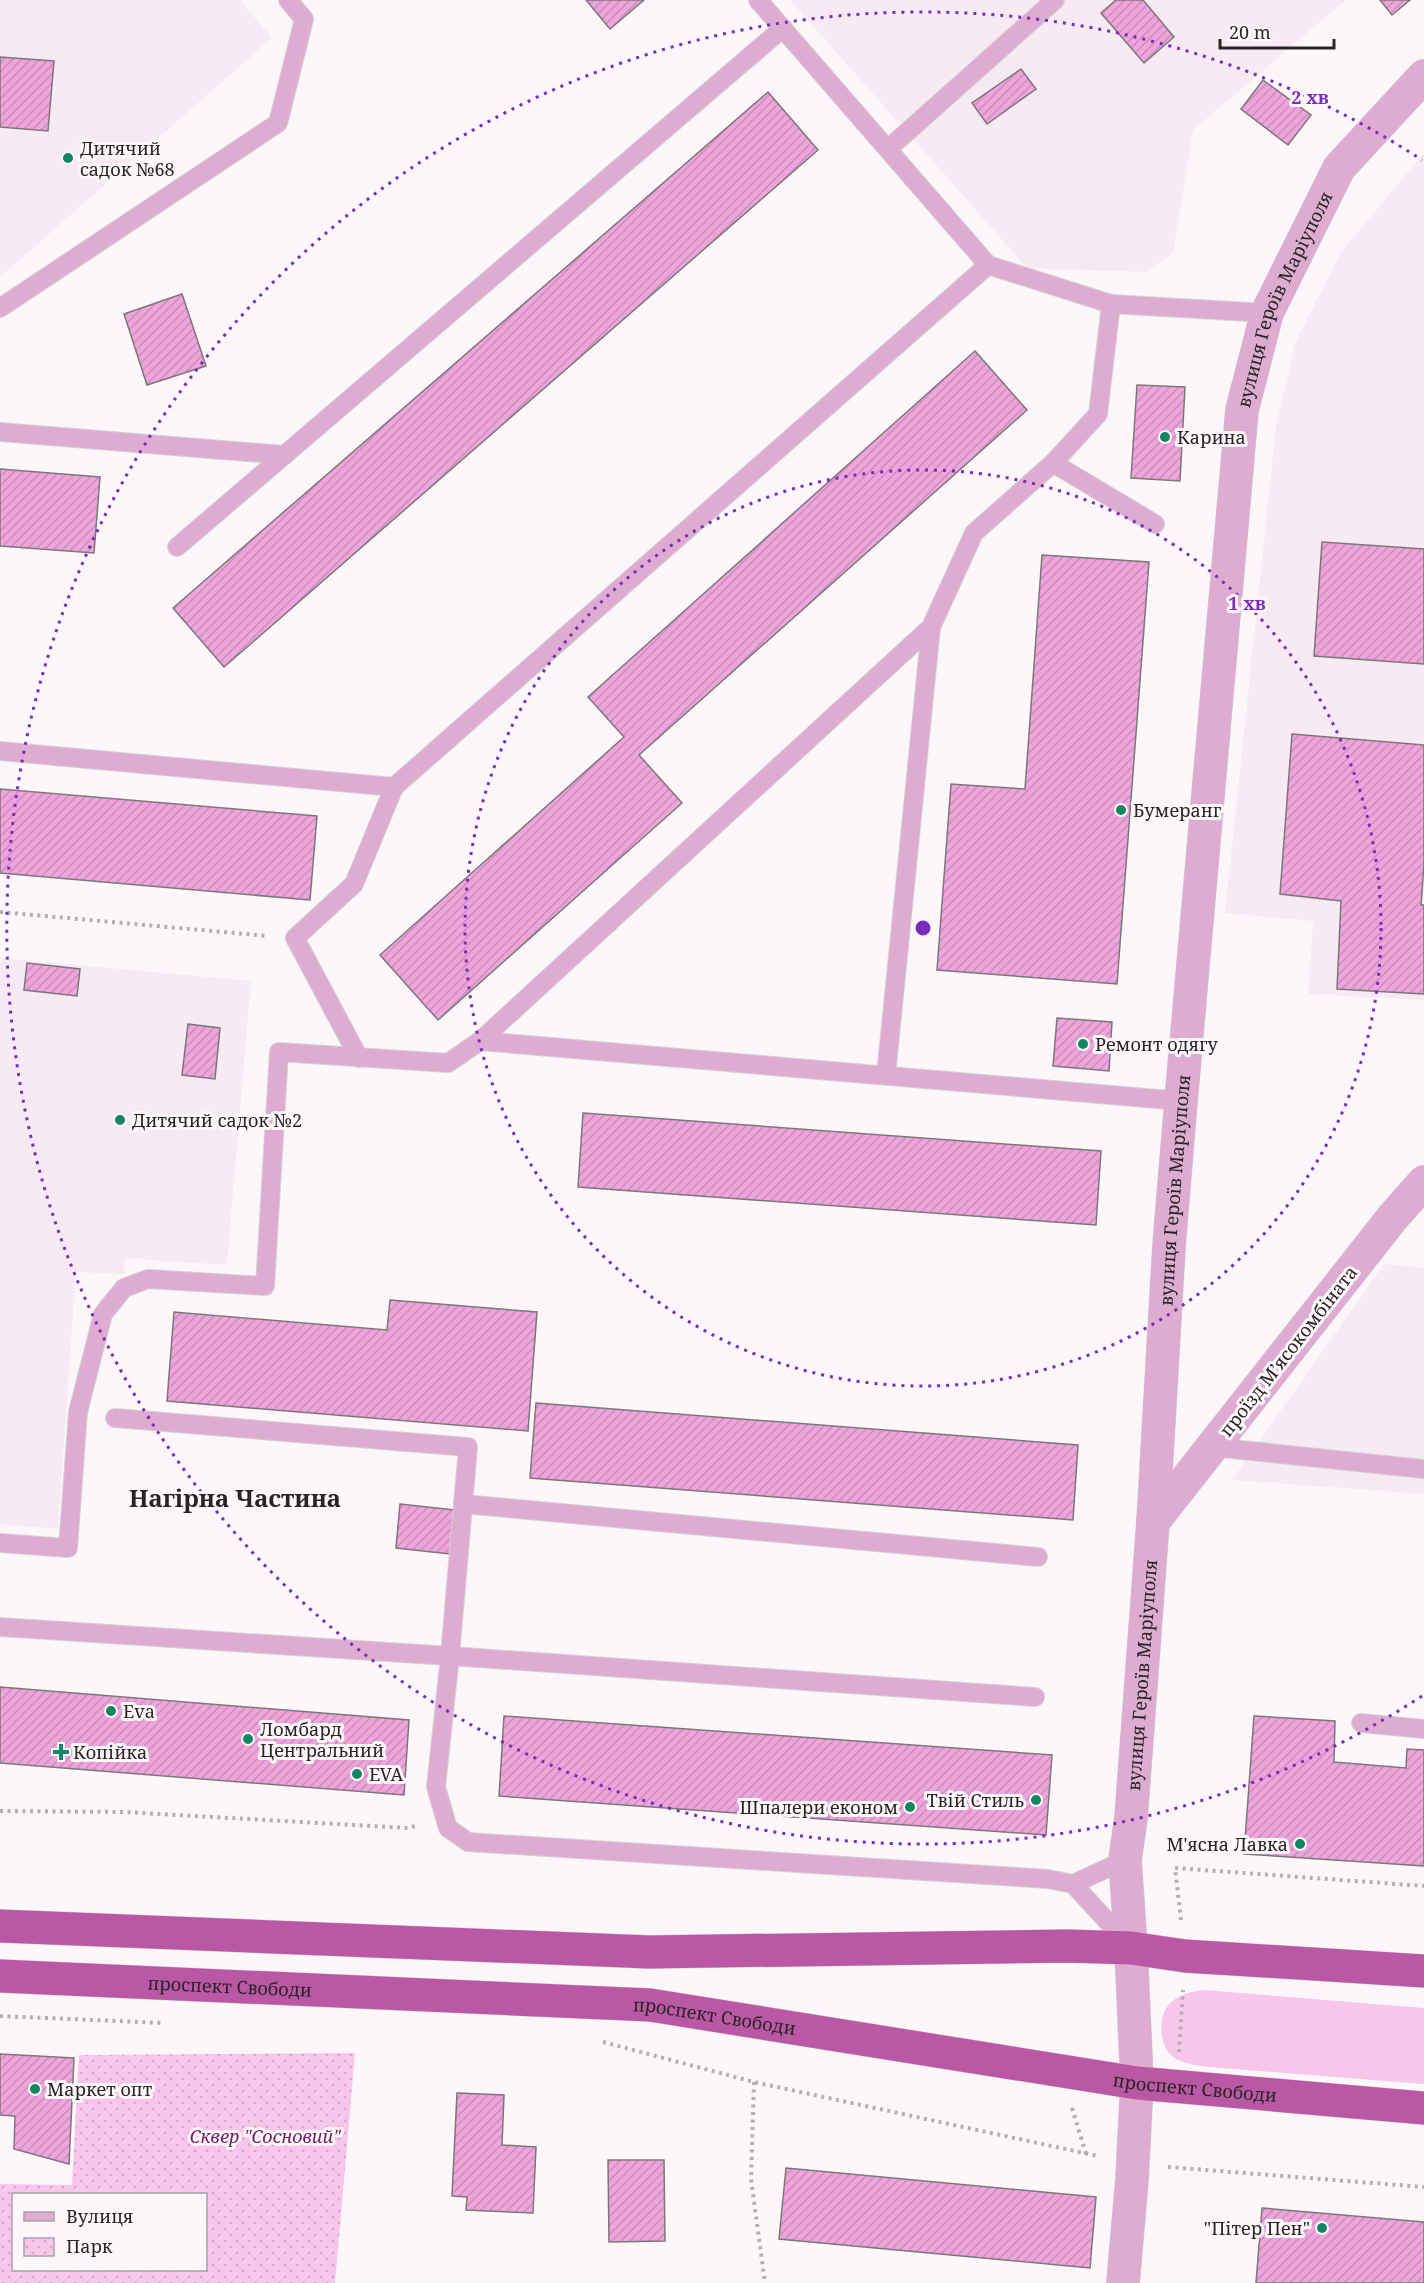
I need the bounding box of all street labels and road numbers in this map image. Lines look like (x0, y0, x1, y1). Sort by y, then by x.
street label: вулиця Героїв Маріуполя (1231, 187, 1338, 410)
street label: вулиця Героїв Маріуполя (1154, 1074, 1195, 1306)
street label: проїзд Мʼясокомбіната (1214, 1261, 1362, 1441)
street label: вулиця Героїв Маріуполя (1121, 1559, 1162, 1791)
street label: проспект Свободи (147, 1971, 313, 2002)
street label: проспект Свободи (633, 1992, 798, 2040)
street label: проспект Свободи (1111, 2067, 1278, 2107)

